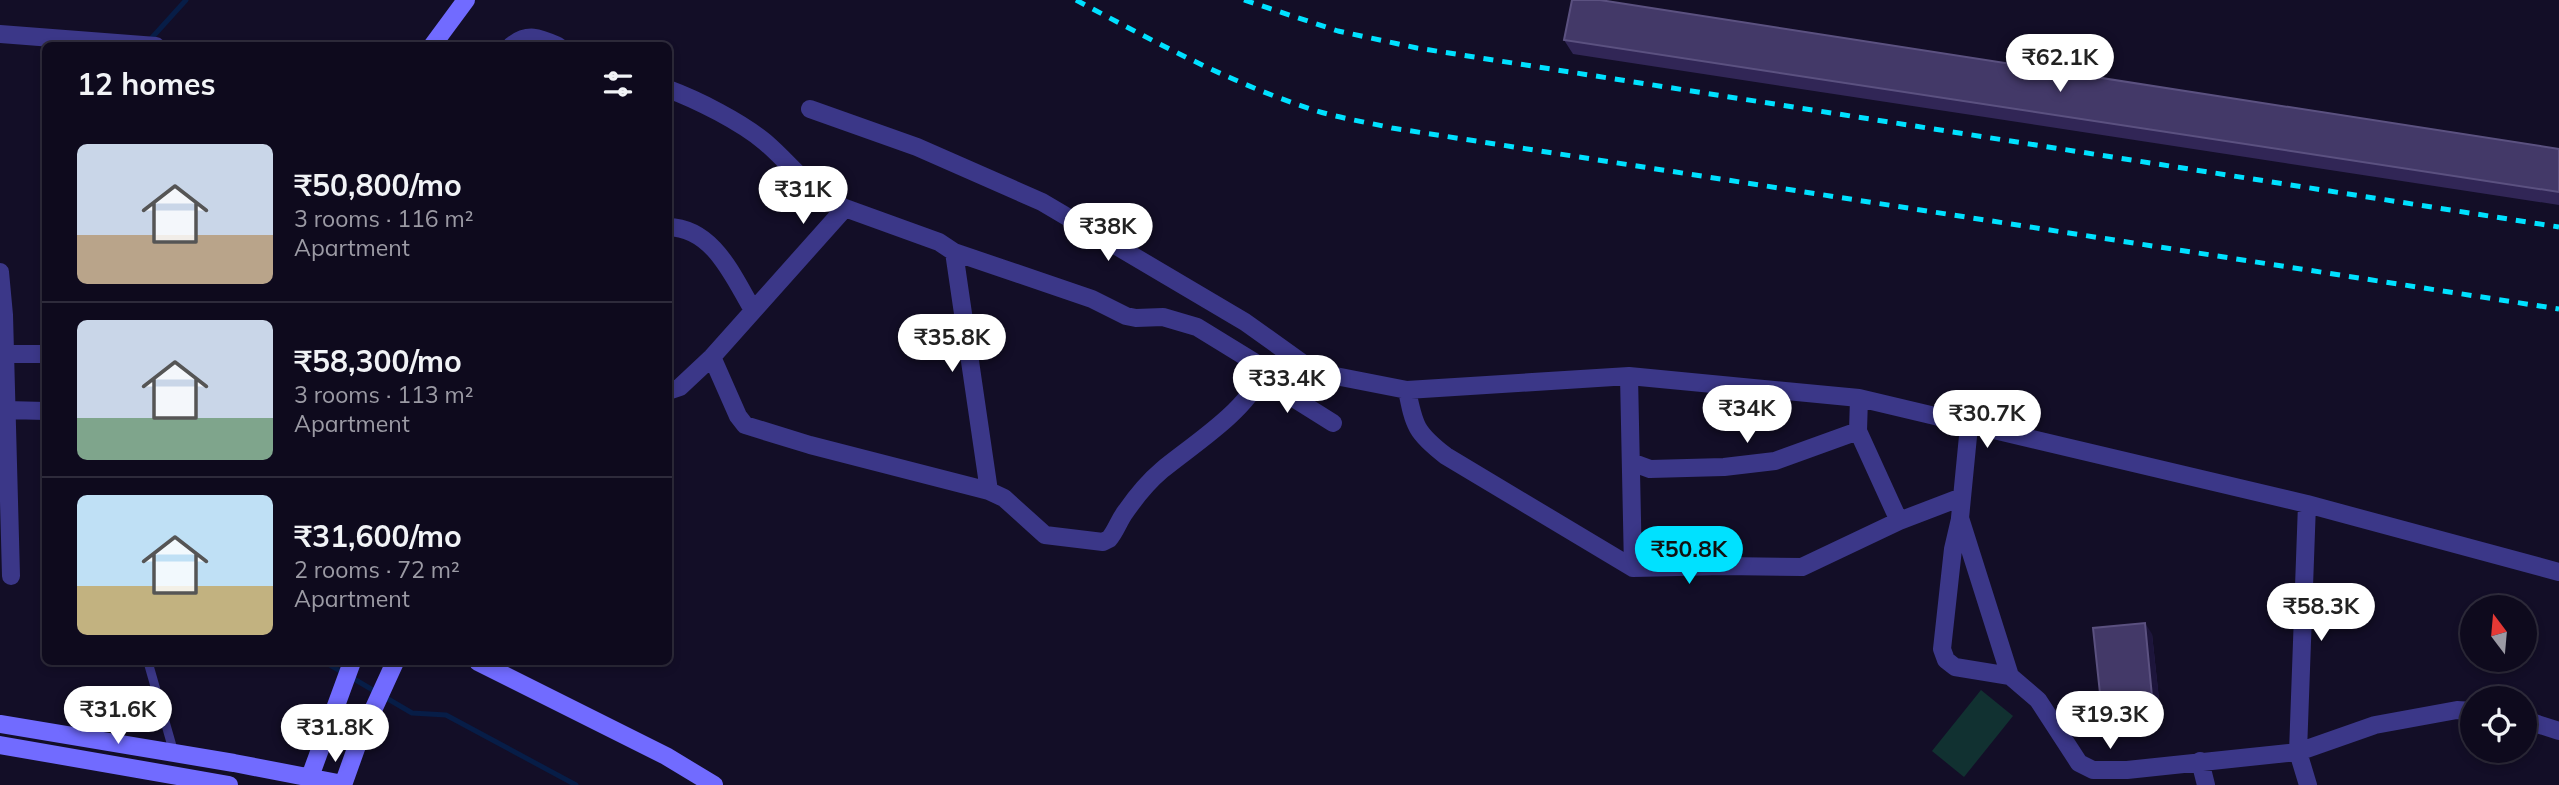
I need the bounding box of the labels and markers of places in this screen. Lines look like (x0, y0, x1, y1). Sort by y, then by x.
pin: ₹62.1K (2003, 34, 2117, 94)
pin: ₹31K (762, 166, 844, 226)
pin: ₹38K (1067, 204, 1149, 263)
pin: ₹35.8K (895, 314, 1009, 374)
pin: ₹33.4K (1230, 356, 1344, 415)
pin: ₹34K (1706, 386, 1788, 445)
pin: ₹30.7K (1930, 391, 2044, 450)
pin: ₹50.8K (1632, 526, 1746, 586)
pin: ₹58.3K (2264, 584, 2378, 643)
pin: ₹31.6K (61, 686, 175, 746)
pin: ₹19.3K (2053, 692, 2167, 751)
pin: ₹31.8K (278, 704, 392, 764)

